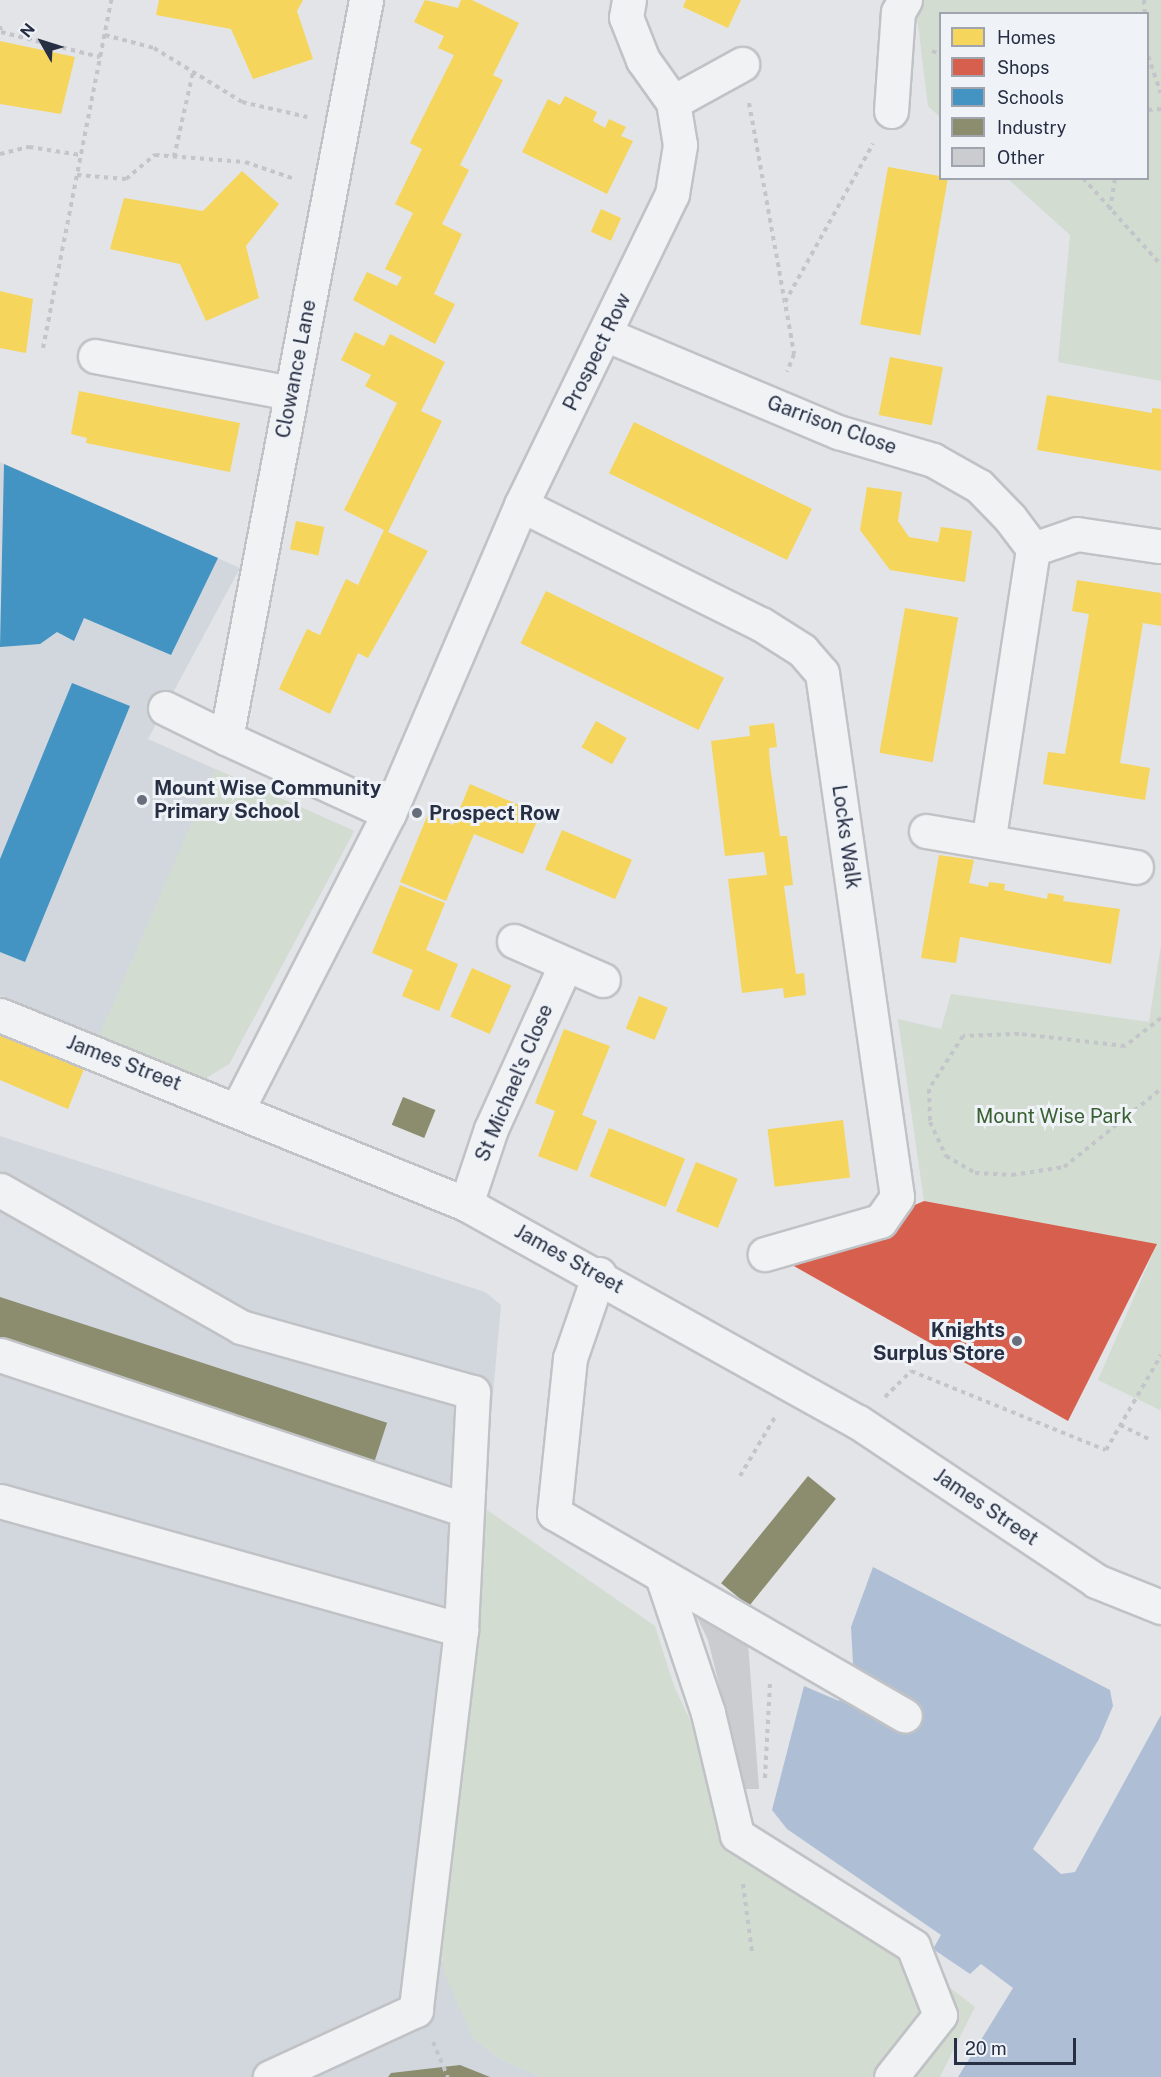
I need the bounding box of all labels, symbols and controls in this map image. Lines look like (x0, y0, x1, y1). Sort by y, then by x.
north arrow (12, 12, 72, 72)
legend (939, 12, 1149, 180)
text: N (16, 20, 39, 41)
text: Homes (997, 27, 1056, 48)
text: Shops (997, 57, 1049, 78)
text: Schools (997, 87, 1064, 108)
text: Industry (997, 117, 1066, 138)
text: Other (997, 147, 1045, 168)
street label: Prospect Row (558, 289, 636, 415)
street label: Clowance Lane (271, 298, 321, 440)
street label: Garrison Close (764, 390, 900, 460)
place label: Mount Wise Community Primary School (154, 777, 382, 824)
street label: Locks Walk (827, 783, 865, 891)
marker: Mount Wise Community Primary School (135, 793, 149, 807)
place label: Prospect Row (429, 801, 560, 825)
marker: Prospect Row (410, 806, 424, 820)
street label: St Michael's Close (470, 1001, 558, 1165)
street label: James Street (63, 1030, 185, 1096)
park label: Mount Wise Park (975, 1104, 1133, 1128)
street label: James Street (510, 1219, 628, 1299)
place label: Knights Surplus Store (873, 1318, 1005, 1365)
marker: Knights Surplus Store (1010, 1334, 1024, 1348)
street label: James Street (929, 1463, 1043, 1551)
scale bar (957, 2026, 1078, 2064)
text: 20 m (965, 2038, 1007, 2059)

